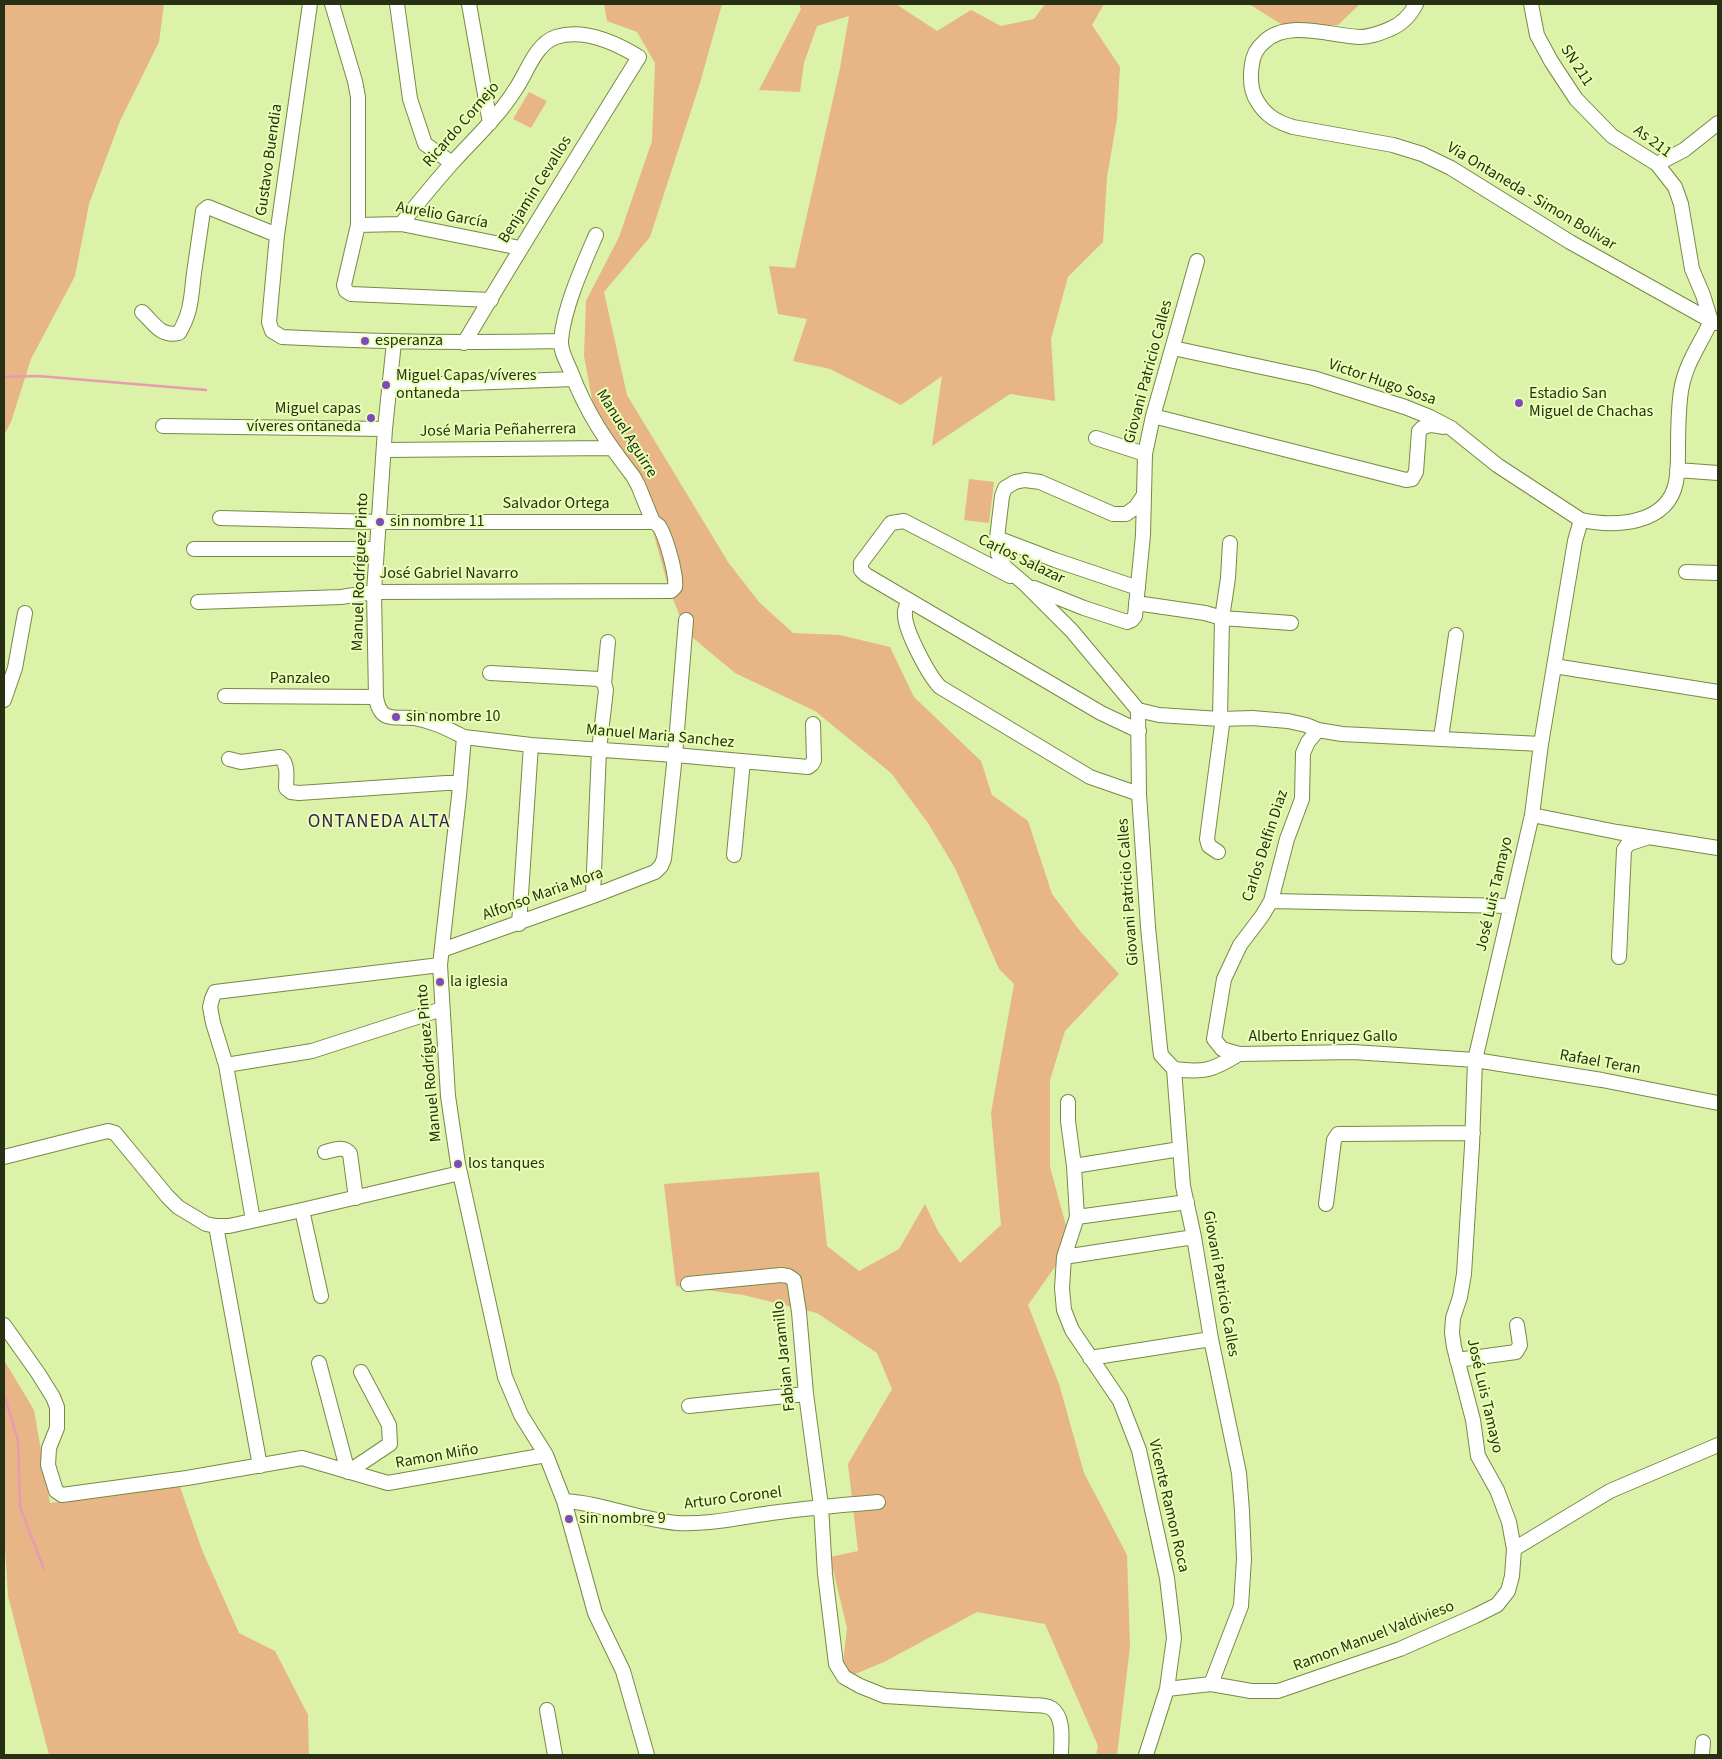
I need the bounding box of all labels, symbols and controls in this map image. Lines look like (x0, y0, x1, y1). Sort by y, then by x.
street label: SN 211 (1555, 42, 1597, 90)
street label: Ricardo Cornejo (420, 78, 504, 172)
street label: Gustavo Buendia (253, 103, 287, 217)
street label: As 211 (1629, 121, 1675, 163)
street label: Benjamin Cevallos (495, 133, 577, 247)
street label: Via Ontaneda - Simon Bolivar (1443, 139, 1619, 255)
street label: Aurelio García (394, 198, 490, 234)
street label: Giovani Patricio Calles (1121, 298, 1177, 446)
place label: esperanza (375, 331, 443, 351)
marker: esperanza (359, 335, 371, 347)
street label: Victor Hugo Sosa (1326, 356, 1438, 410)
place label: Miguel Capas/víveres ontaneda (396, 366, 537, 404)
marker: Miguel Capas/víveres ontaneda (380, 379, 392, 391)
place label: Estadio San Miguel de Chachas (1529, 384, 1653, 422)
street label: Manuel Aguirre (591, 386, 661, 482)
marker: Estadio San Miguel de Chachas (1513, 397, 1525, 409)
place label: Miguel capas víveres ontaneda (247, 399, 361, 437)
marker: Miguel capas víveres ontaneda (365, 412, 377, 424)
street label: José Maria Peñaherrera (419, 420, 577, 442)
street label: Manuel Rodríguez Pinto (349, 492, 373, 652)
street label: Salvador Ortega (502, 494, 610, 514)
place label: sin nombre 11 (390, 512, 485, 532)
marker: sin nombre 11 (374, 516, 386, 528)
street label: Carlos Salazar (974, 531, 1068, 589)
street label: José Gabriel Navarro (380, 564, 518, 584)
street label: Panzaleo (270, 669, 330, 689)
place label: sin nombre 10 (406, 707, 501, 727)
marker: sin nombre 10 (390, 711, 402, 723)
street label: Manuel Maria Sanchez (585, 721, 735, 753)
street label: Carlos Delfin Diaz (1239, 788, 1293, 904)
district label: ONTANEDA ALTA (306, 812, 452, 834)
street label: Giovani Patricio Calles (1114, 818, 1144, 966)
street label: José Luis Tamayo (1472, 835, 1518, 953)
street label: Alfonso Maria Mora (480, 864, 606, 926)
place label: la iglesia (450, 972, 508, 992)
marker: la iglesia (434, 976, 446, 988)
street label: Manuel Rodríguez Pinto (414, 983, 446, 1143)
street label: Alberto Enriquez Gallo (1248, 1027, 1398, 1047)
street label: Rafael Teran (1558, 1046, 1642, 1080)
place label: los tanques (468, 1154, 545, 1174)
marker: los tanques (452, 1158, 464, 1170)
street label: Giovani Patricio Calles (1198, 1210, 1242, 1358)
street label: Fabian Jaramillo (770, 1300, 800, 1412)
street label: José Luis Tamayo (1461, 1337, 1507, 1455)
street label: Vicente Ramon Roca (1143, 1438, 1193, 1574)
street label: Ramon Miño (394, 1440, 480, 1474)
street label: Arturo Coronel (683, 1483, 783, 1515)
place label: sin nombre 9 (579, 1509, 666, 1529)
marker: sin nombre 9 (563, 1513, 575, 1525)
street label: Ramon Manuel Valdivieso (1291, 1597, 1457, 1677)

